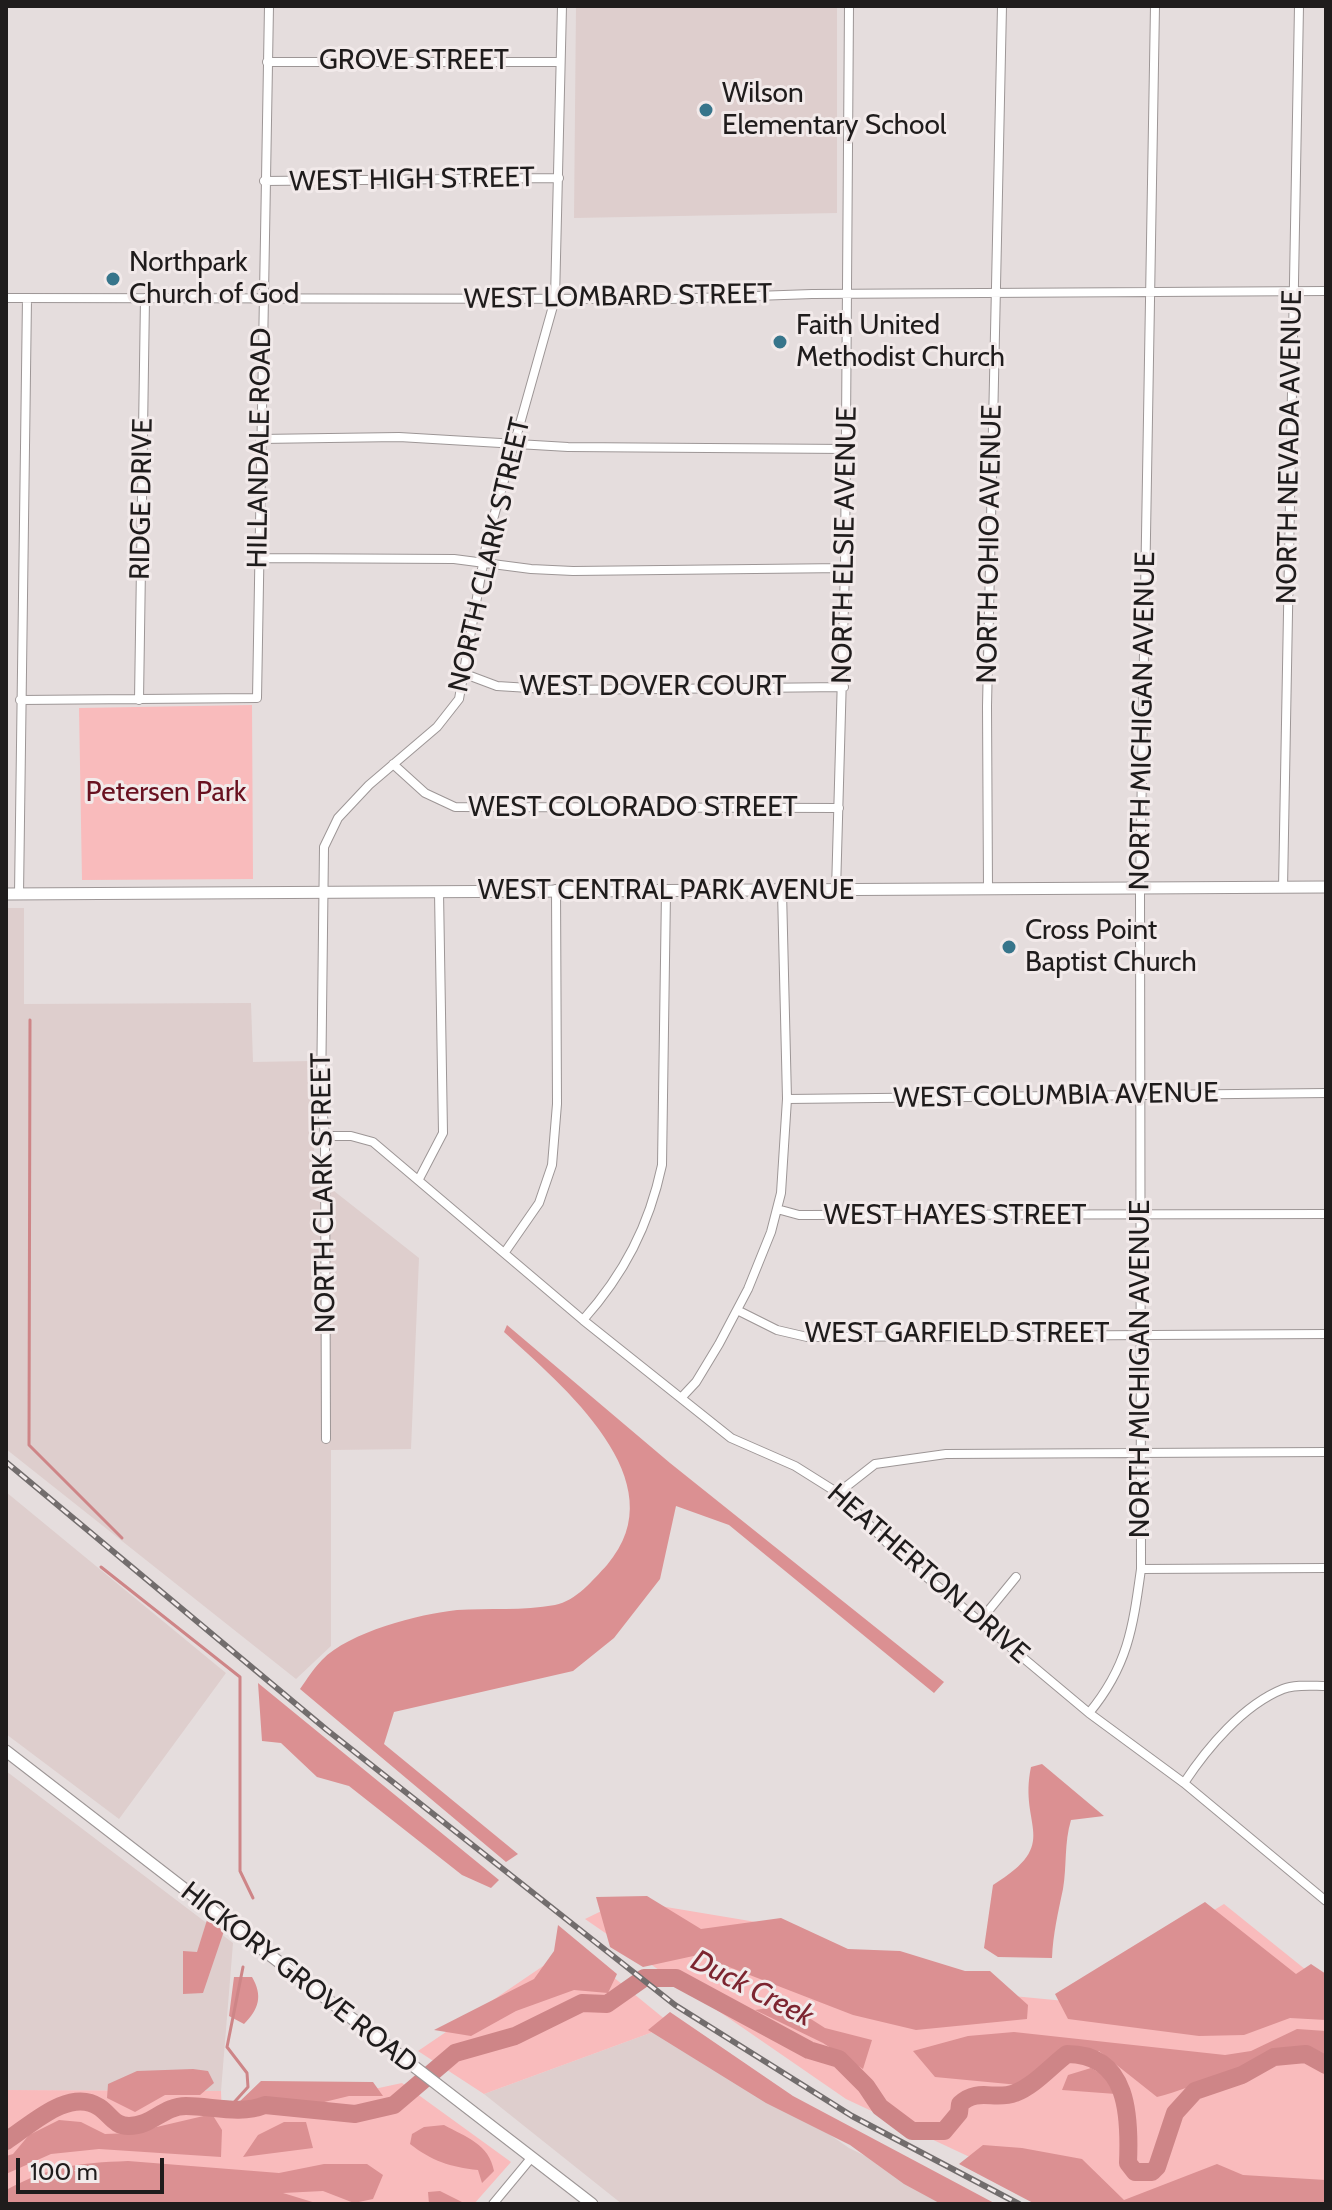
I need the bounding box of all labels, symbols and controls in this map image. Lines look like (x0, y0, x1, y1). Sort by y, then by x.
street label: GROVE STREET (319, 44, 509, 78)
place label: Wilson Elementary School (722, 77, 946, 143)
marker: Wilson Elementary School (697, 101, 715, 119)
street label: WEST HIGH STREET (289, 161, 535, 199)
place label: Northpark Church of God (129, 246, 299, 312)
marker: Northpark Church of God (104, 270, 122, 288)
street label: WEST LOMBARD STREET (463, 278, 773, 316)
street label: NORTH NEVADA AVENUE (1270, 289, 1310, 605)
place label: Faith United Methodist Church (796, 309, 1005, 375)
street label: HILLANDALE ROAD (241, 327, 279, 569)
marker: Faith United Methodist Church (771, 333, 789, 351)
street label: NORTH OHIO AVENUE (971, 404, 1009, 684)
street label: NORTH ELSIE AVENUE (826, 406, 864, 684)
street label: NORTH CLARK STREET (442, 415, 538, 695)
street label: RIDGE DRIVE (124, 418, 160, 580)
street label: NORTH MICHIGAN AVENUE (1123, 551, 1163, 891)
street label: WEST DOVER COURT (519, 670, 787, 704)
park label: Petersen Park (86, 776, 246, 810)
street label: WEST COLORADO STREET (468, 791, 798, 825)
street label: WEST CENTRAL PARK AVENUE (478, 874, 854, 908)
place label: Cross Point Baptist Church (1025, 914, 1197, 980)
marker: Cross Point Baptist Church (1000, 938, 1018, 956)
street label: NORTH CLARK STREET (305, 1053, 343, 1333)
street label: WEST COLUMBIA AVENUE (893, 1076, 1219, 1116)
street label: WEST HAYES STREET (824, 1199, 1086, 1233)
street label: NORTH MICHIGAN AVENUE (1124, 1200, 1158, 1538)
street label: WEST GARFIELD STREET (805, 1317, 1109, 1351)
street label: HEATHERTON DRIVE (820, 1477, 1036, 1671)
street label: HICKORY GROVE ROAD (174, 1875, 424, 2081)
water label: Duck Creek (685, 1943, 819, 2035)
scale bar (20, 2142, 168, 2192)
text: 100 m (30, 2157, 98, 2186)

